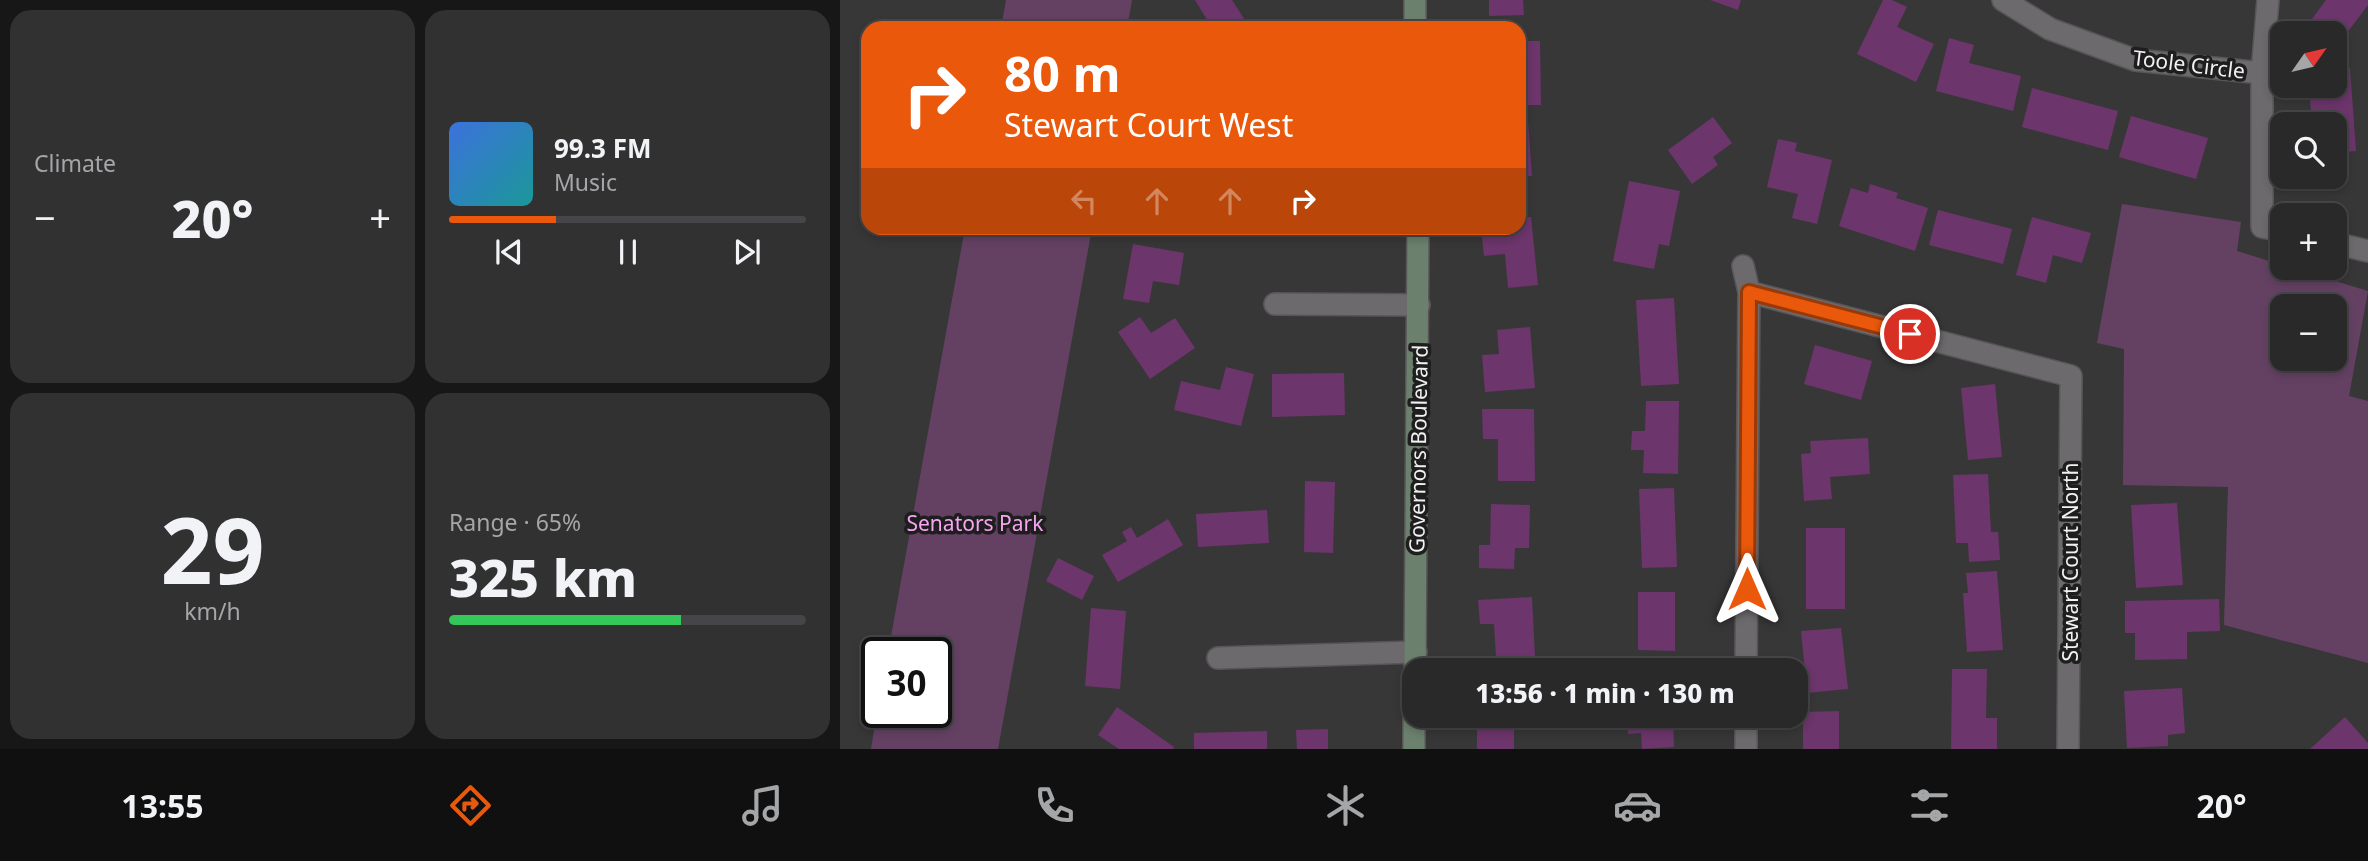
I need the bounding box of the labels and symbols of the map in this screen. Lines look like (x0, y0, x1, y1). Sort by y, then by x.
north arrow (2270, 21, 2347, 98)
street label: Toole Circle (2131, 43, 2247, 85)
pin (1880, 304, 1940, 364)
street label: Governors Boulevard (1402, 345, 1434, 553)
street label: Stewart Court North (2056, 462, 2084, 662)
park label: Senators Park (907, 509, 1044, 537)
position arrow (1710, 552, 1784, 626)
speed limit sign: 30 (861, 637, 952, 728)

